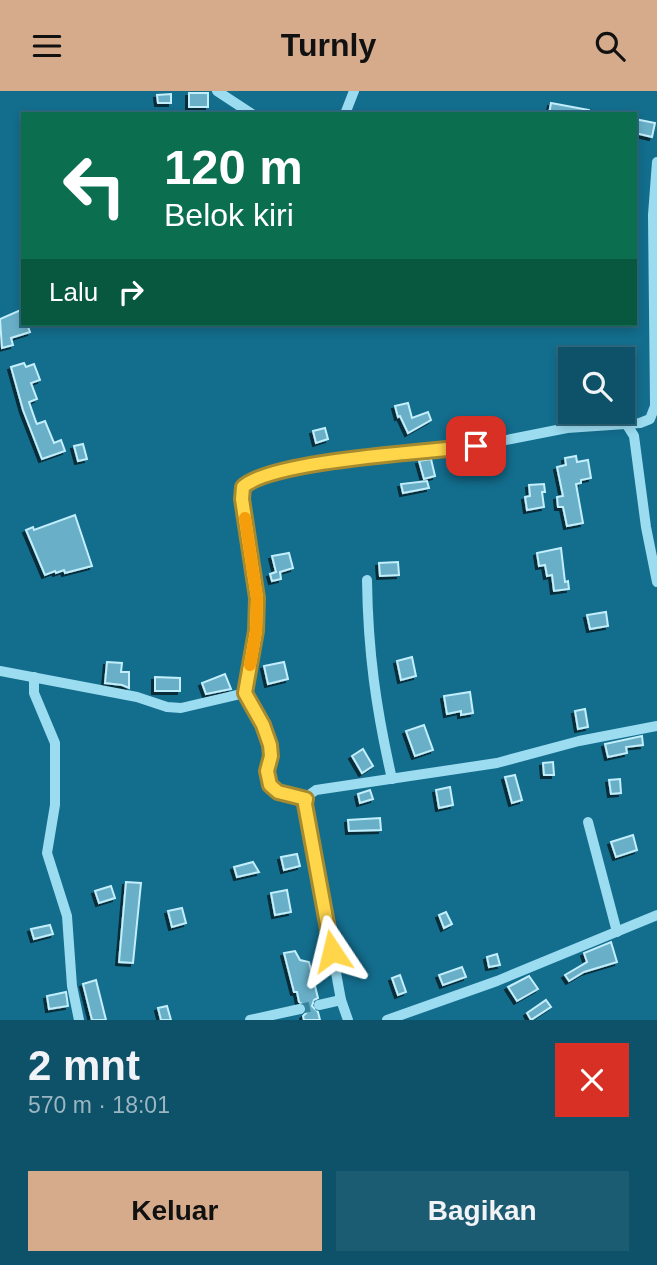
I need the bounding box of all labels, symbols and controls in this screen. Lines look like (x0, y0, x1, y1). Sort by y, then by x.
icon: menu (28, 27, 66, 65)
text: Turnly (281, 27, 376, 63)
icon: search (591, 27, 629, 65)
icon: left (49, 140, 140, 231)
text: 120 m (164, 140, 303, 194)
text: Belok kiri (164, 197, 294, 233)
icon: right (112, 273, 150, 311)
text: Lalu (49, 277, 98, 307)
map controls (558, 347, 635, 424)
button: search (558, 347, 635, 424)
pin (446, 416, 506, 476)
icon: arrive (457, 427, 495, 465)
position arrow (295, 914, 369, 988)
text: 2 mnt (28, 1042, 140, 1089)
button: close (555, 1043, 629, 1117)
text: 570 m · 18:01 (28, 1092, 170, 1118)
button: Keluar (28, 1171, 322, 1251)
button: Bagikan (336, 1171, 629, 1251)

